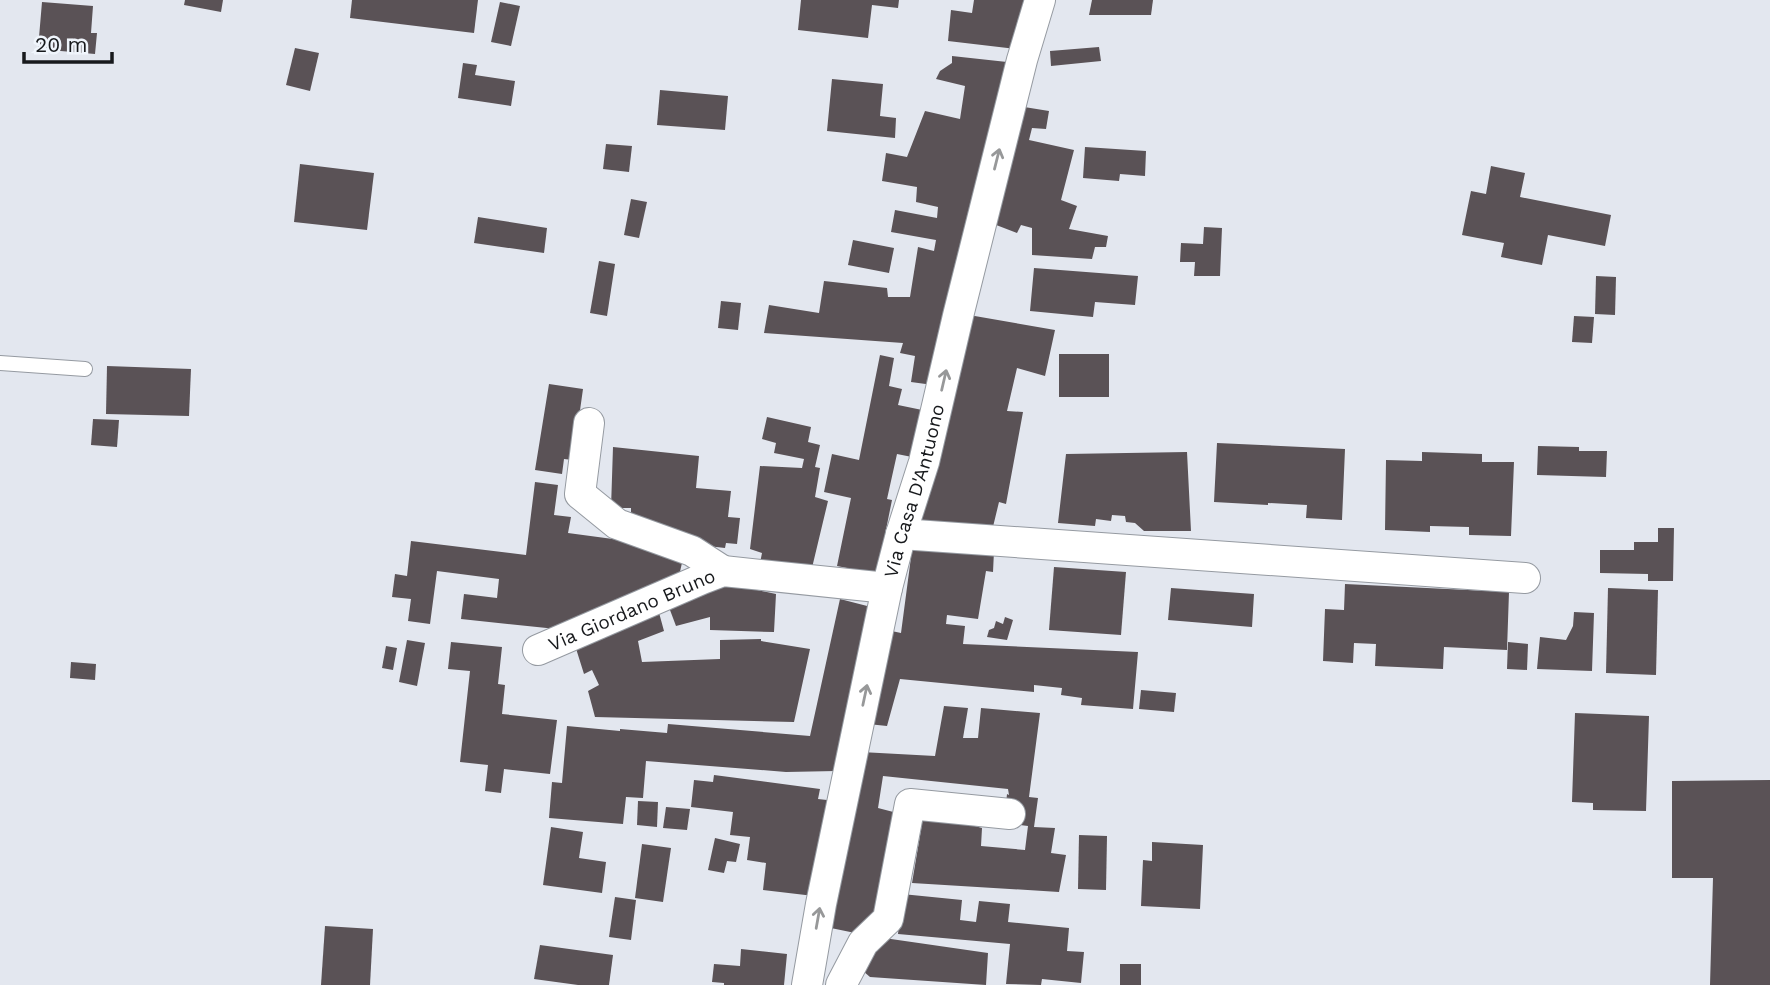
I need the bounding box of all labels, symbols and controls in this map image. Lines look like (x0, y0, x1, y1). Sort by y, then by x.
scale bar (24, 21, 112, 65)
text: 20 m (35, 32, 87, 57)
one-way arrow (992, 148, 1005, 170)
one-way arrow (938, 369, 951, 391)
street label: Via Casa D'Antuono (879, 402, 949, 580)
street label: Via Giordano Bruno (545, 564, 718, 656)
one-way arrow (858, 684, 872, 707)
one-way arrow (812, 907, 825, 930)

